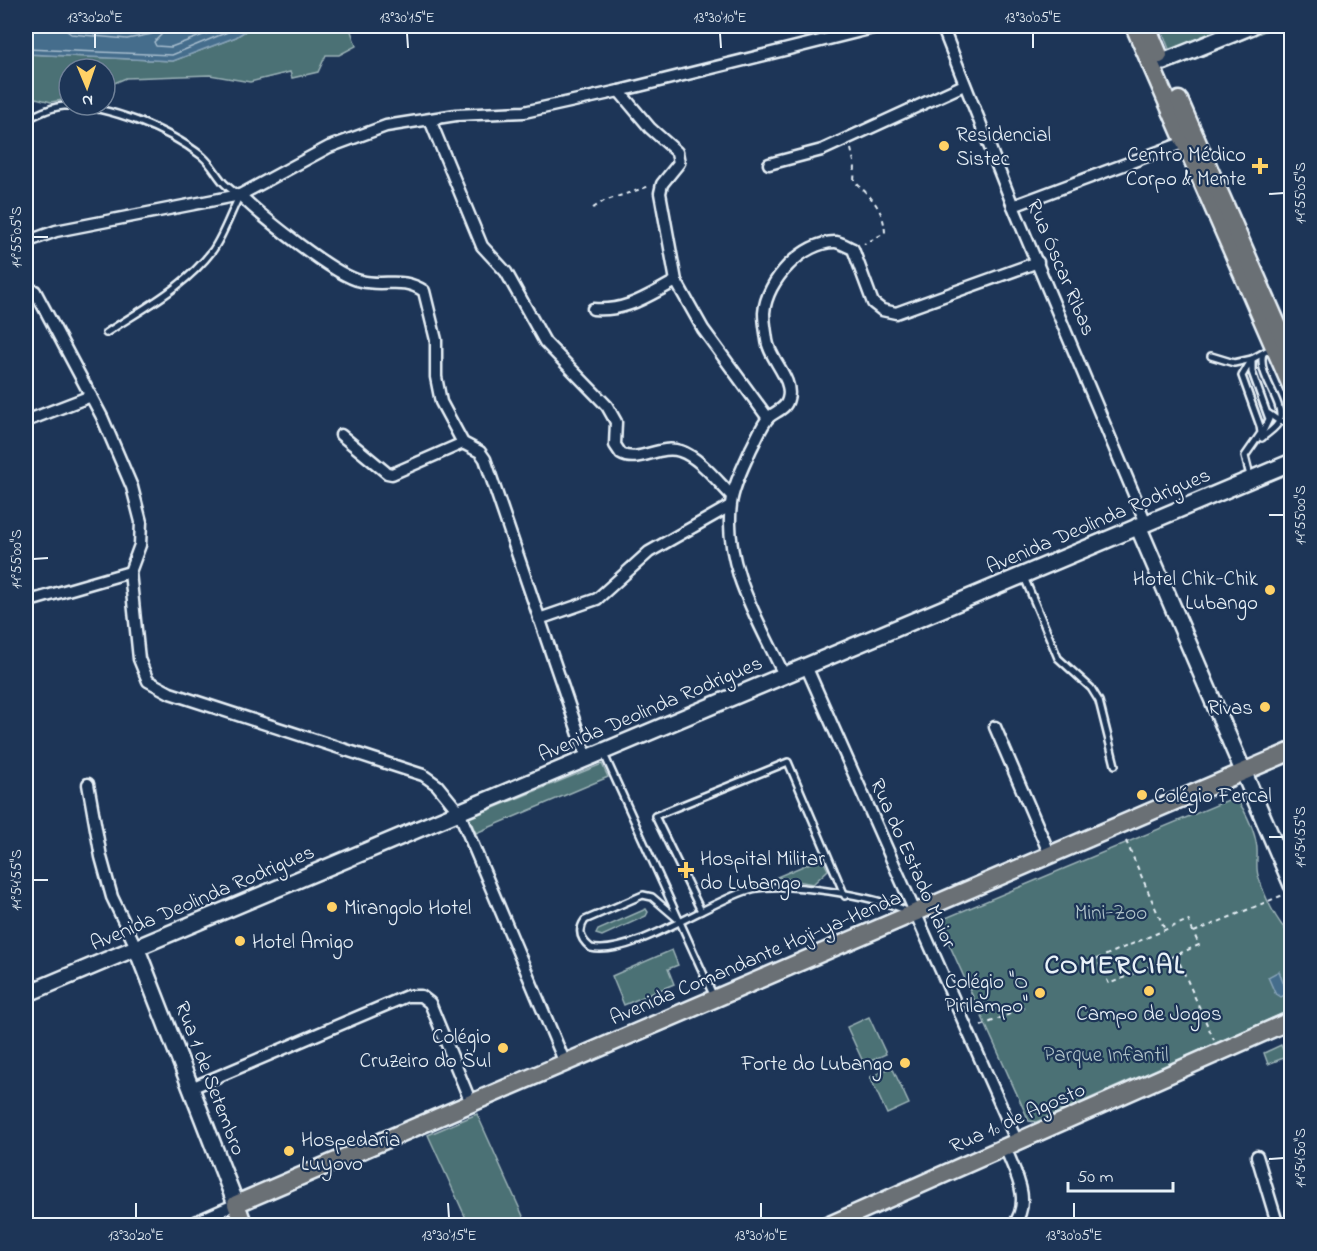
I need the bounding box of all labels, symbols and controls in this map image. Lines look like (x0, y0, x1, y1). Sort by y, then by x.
text: 13°30'20"E (67, 7, 123, 29)
text: 13°30'15"E (379, 7, 435, 29)
text: 13°30'10"E (693, 7, 747, 29)
text: 13°30'05"E (1005, 7, 1061, 29)
north arrow (57, 57, 117, 117)
text: N (81, 88, 93, 112)
place label: Residencial Sistec (956, 121, 1051, 175)
marker: Residencial Sistec (937, 139, 951, 153)
place label: Centro Médico Corpo & Mente (1126, 141, 1247, 195)
marker: Centro Médico Corpo & Mente (1251, 157, 1269, 175)
text: 14°55'05"S (1290, 162, 1312, 224)
street label: Rua Óscar Ribas (1018, 195, 1102, 341)
text: 14°55'05"S (6, 206, 28, 268)
street label: Avenida Deolinda Rodrigues (982, 461, 1216, 585)
text: 14°55'00"S (1290, 485, 1312, 545)
text: 14°55'00"S (6, 529, 28, 589)
place label: Hotel Chik-Chik Lubango (1133, 565, 1259, 621)
marker: Hotel Chik-Chik Lubango (1263, 583, 1277, 597)
street label: Avenida Deolinda Rodrigues (534, 649, 768, 773)
place label: Rivas (1207, 694, 1253, 724)
marker: Rivas (1258, 700, 1272, 714)
street label: Rua do Estado Maior (861, 774, 963, 954)
place label: Colégio Fercal (1154, 782, 1272, 814)
marker: Colégio Fercal (1135, 788, 1149, 802)
text: 14°54'55"S (1290, 806, 1312, 868)
street label: Avenida Deolinda Rodrigues (86, 838, 320, 962)
place label: Hospital Militar do Lubango (700, 845, 825, 901)
text: 14°54'55"S (6, 849, 28, 911)
marker: Hospital Militar do Lubango (677, 861, 695, 879)
street label: Avenida Comandante Hoji-ya-Henda (605, 884, 907, 1036)
place label: Mirangolo Hotel (344, 894, 471, 926)
park label: Mini-Zoo (1075, 899, 1147, 929)
marker: Mirangolo Hotel (325, 900, 339, 914)
place label: Hotel Amigo (252, 928, 354, 960)
marker: Hotel Amigo (233, 934, 247, 948)
district label: COMERCIAL (1045, 947, 1186, 986)
place label: Colégio "O Pirilampo" (945, 968, 1028, 1022)
marker: Campo de Jogos (1142, 984, 1156, 998)
marker: Colégio "O Pirilampo" (1033, 986, 1047, 1000)
street label: Rua 1 de Setembro (166, 997, 252, 1160)
place label: Campo de Jogos (1076, 1000, 1222, 1032)
place label: Colégio Cruzeiro do Sul (359, 1023, 491, 1077)
marker: Colégio Cruzeiro do Sul (496, 1041, 510, 1055)
park label: Parque Infantil (1043, 1041, 1169, 1071)
place label: Forte do Lubango (740, 1050, 893, 1082)
marker: Forte do Lubango (898, 1056, 912, 1070)
street label: Rua 1º de Agosto (945, 1075, 1091, 1164)
place label: Hospedaria Luyovo (301, 1126, 400, 1182)
text: 14°54'50"S (1290, 1128, 1312, 1188)
marker: Hospedaria Luyovo (282, 1144, 296, 1158)
scale bar (1068, 1155, 1173, 1193)
text: 50 m (1077, 1165, 1114, 1191)
text: 13°30'20"E (108, 1225, 164, 1247)
text: 13°30'15"E (421, 1225, 477, 1247)
text: 13°30'10"E (734, 1225, 788, 1247)
text: 13°30'05"E (1046, 1225, 1102, 1247)

